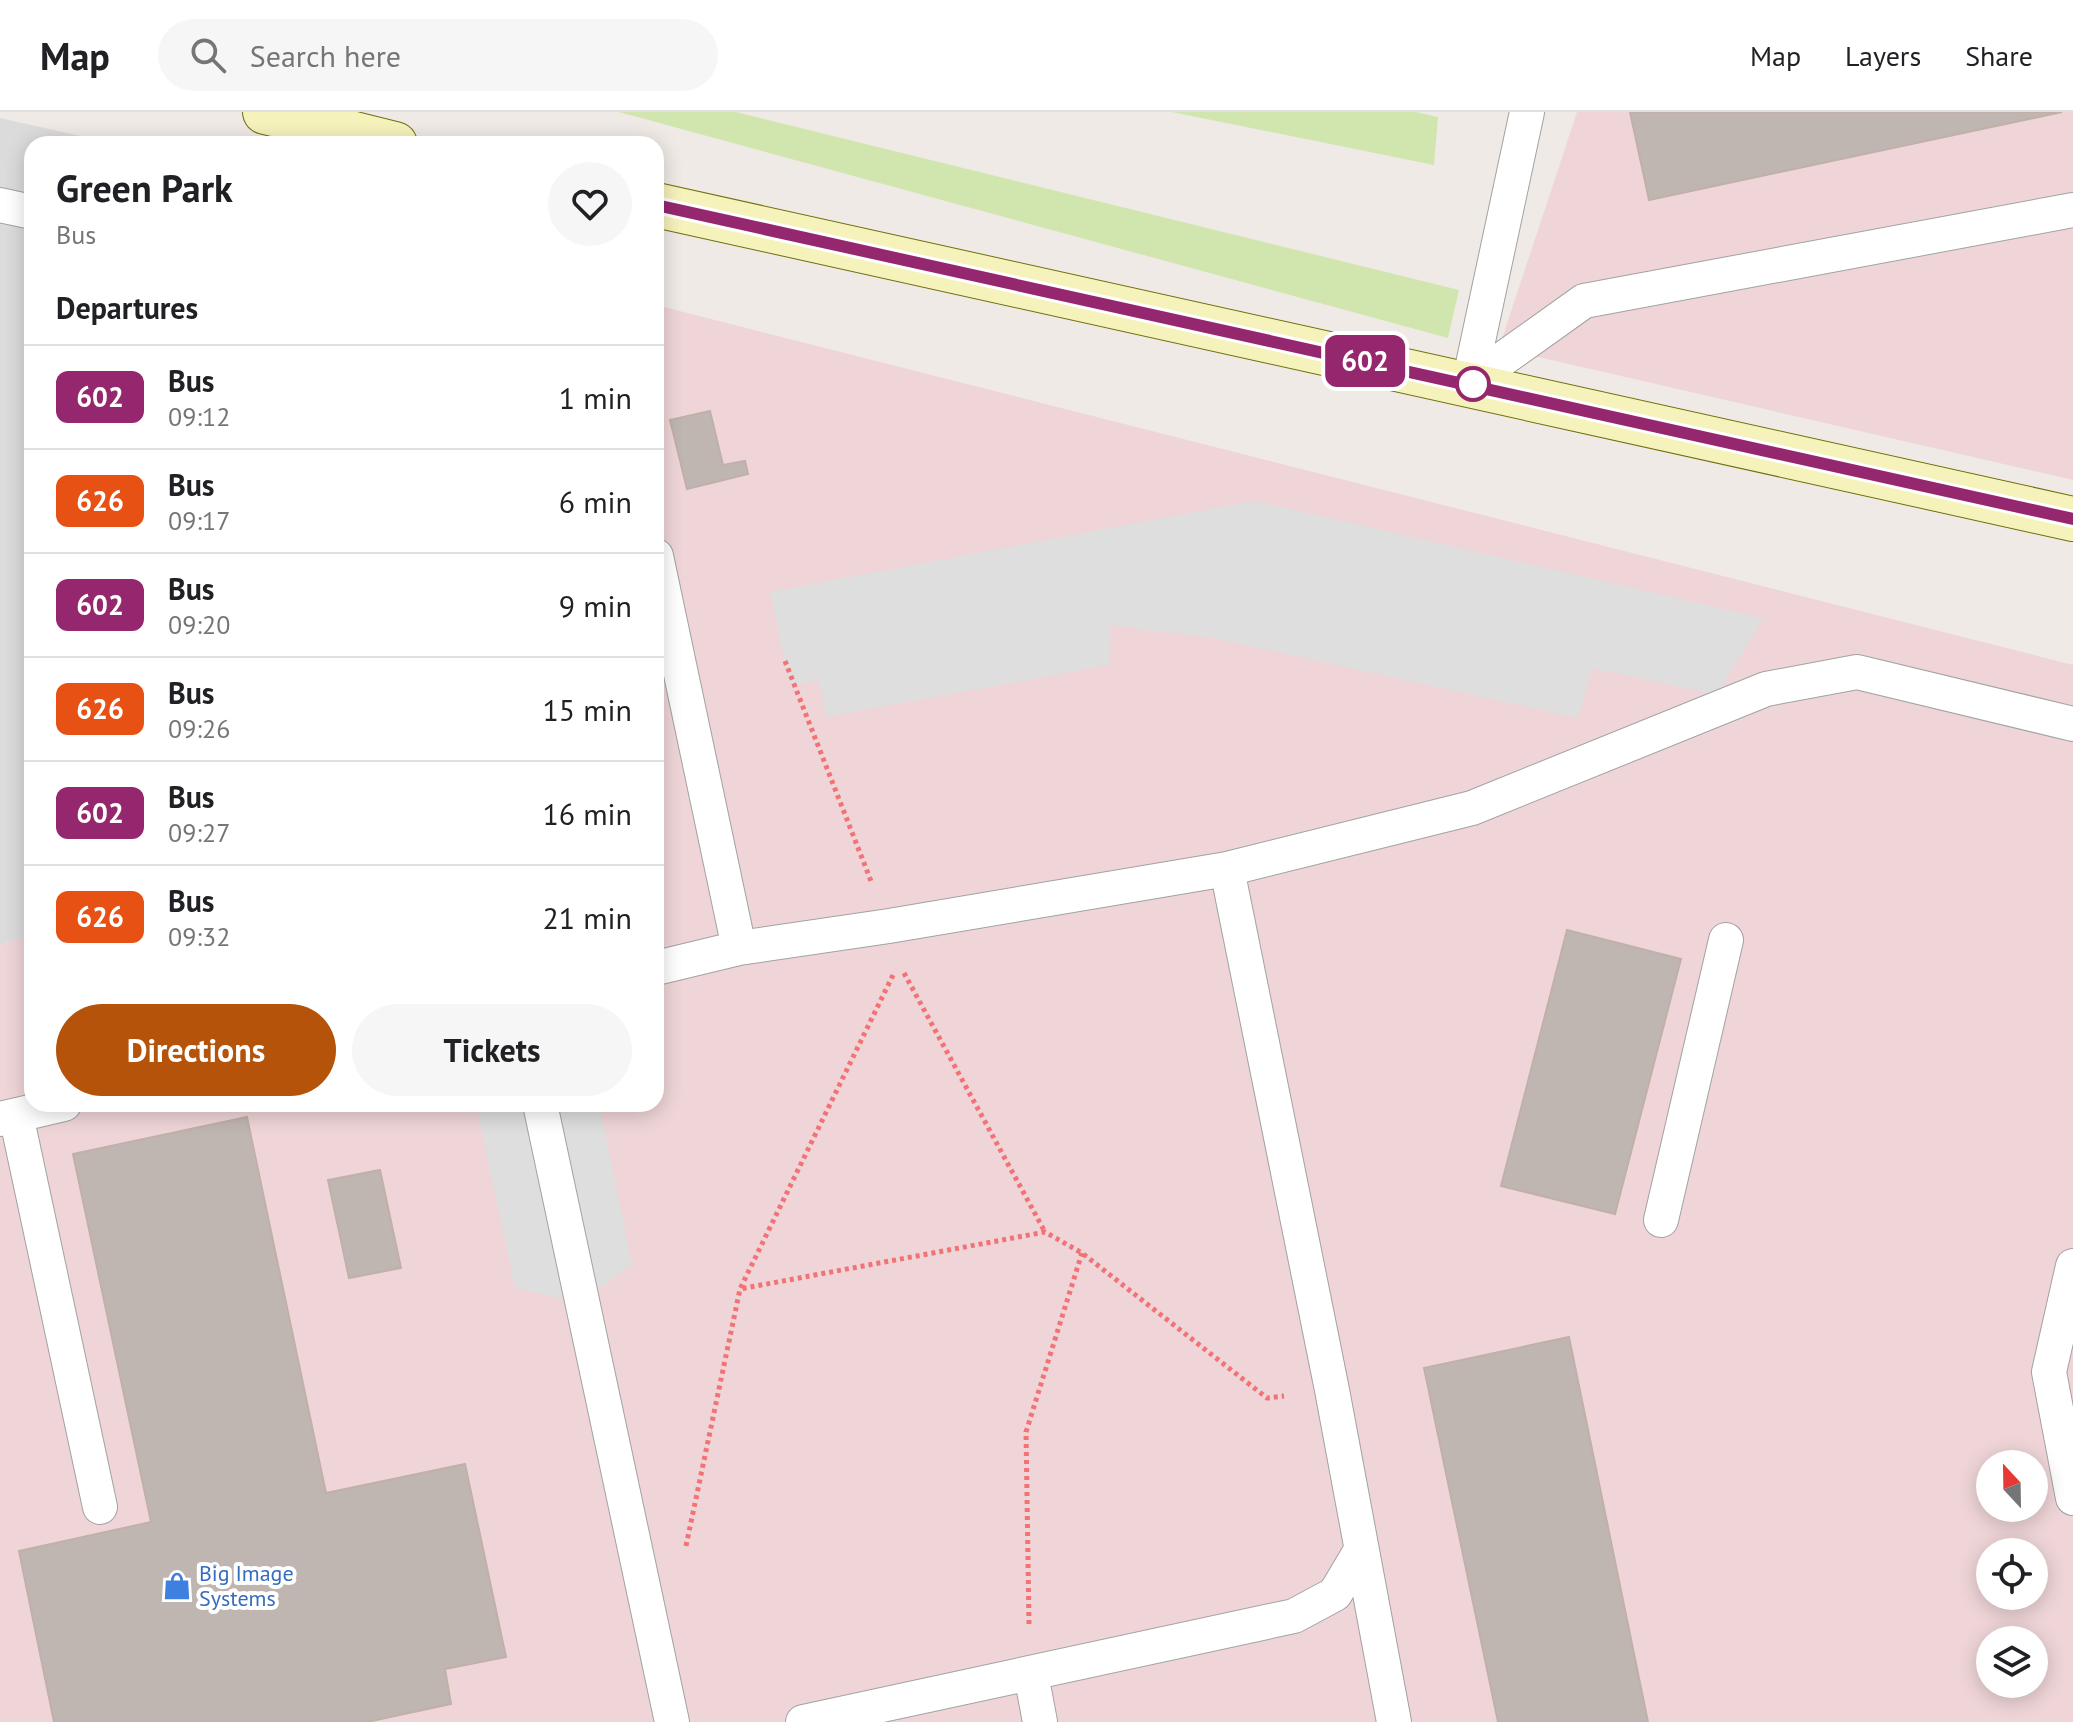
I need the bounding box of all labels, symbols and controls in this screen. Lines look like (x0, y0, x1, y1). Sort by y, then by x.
search box (158, 19, 718, 91)
text: Map (40, 31, 110, 80)
icon: search (186, 33, 230, 77)
text: Search here (250, 36, 401, 75)
text: Map (1750, 37, 1801, 74)
text: Layers (1845, 37, 1921, 74)
text: Share (1965, 37, 2033, 74)
button: heart (548, 162, 632, 246)
text: Green Park (56, 163, 233, 212)
text: Bus (56, 218, 96, 251)
text: Departures (56, 288, 198, 327)
line badge: 602 (1319, 335, 1411, 387)
text: 602 (1341, 342, 1389, 379)
text: Bus (168, 361, 215, 400)
unlabelled marker (1456, 367, 1490, 401)
text: 602 (76, 378, 124, 415)
text: 1 min (559, 378, 632, 417)
text: 09:12 (168, 400, 230, 433)
text: Bus (168, 465, 215, 504)
text: 626 (76, 482, 124, 519)
text: 6 min (559, 482, 632, 521)
text: 09:17 (168, 504, 230, 537)
text: Bus (168, 569, 215, 608)
text: 602 (76, 586, 124, 623)
text: 9 min (559, 586, 632, 625)
text: 09:20 (168, 608, 230, 641)
text: Bus (168, 673, 215, 712)
text: 626 (76, 690, 124, 727)
text: 15 min (542, 690, 632, 729)
text: 09:26 (168, 712, 230, 745)
text: Bus (168, 777, 215, 816)
text: 602 (76, 794, 124, 831)
text: 16 min (542, 794, 632, 833)
text: 09:27 (168, 816, 230, 849)
text: Bus (168, 881, 215, 920)
text: 626 (76, 898, 124, 935)
text: 21 min (542, 898, 632, 937)
text: 09:32 (168, 920, 230, 953)
button: Directions (56, 1004, 336, 1096)
button: Tickets (352, 1004, 632, 1096)
north arrow (1976, 1450, 2048, 1522)
map controls (1976, 1450, 2048, 1698)
button: locate (1976, 1538, 2048, 1610)
place label: Big Image Systems (199, 1559, 294, 1612)
shop icon: Big Image Systems (162, 1571, 192, 1601)
button: layers (1976, 1626, 2048, 1698)

